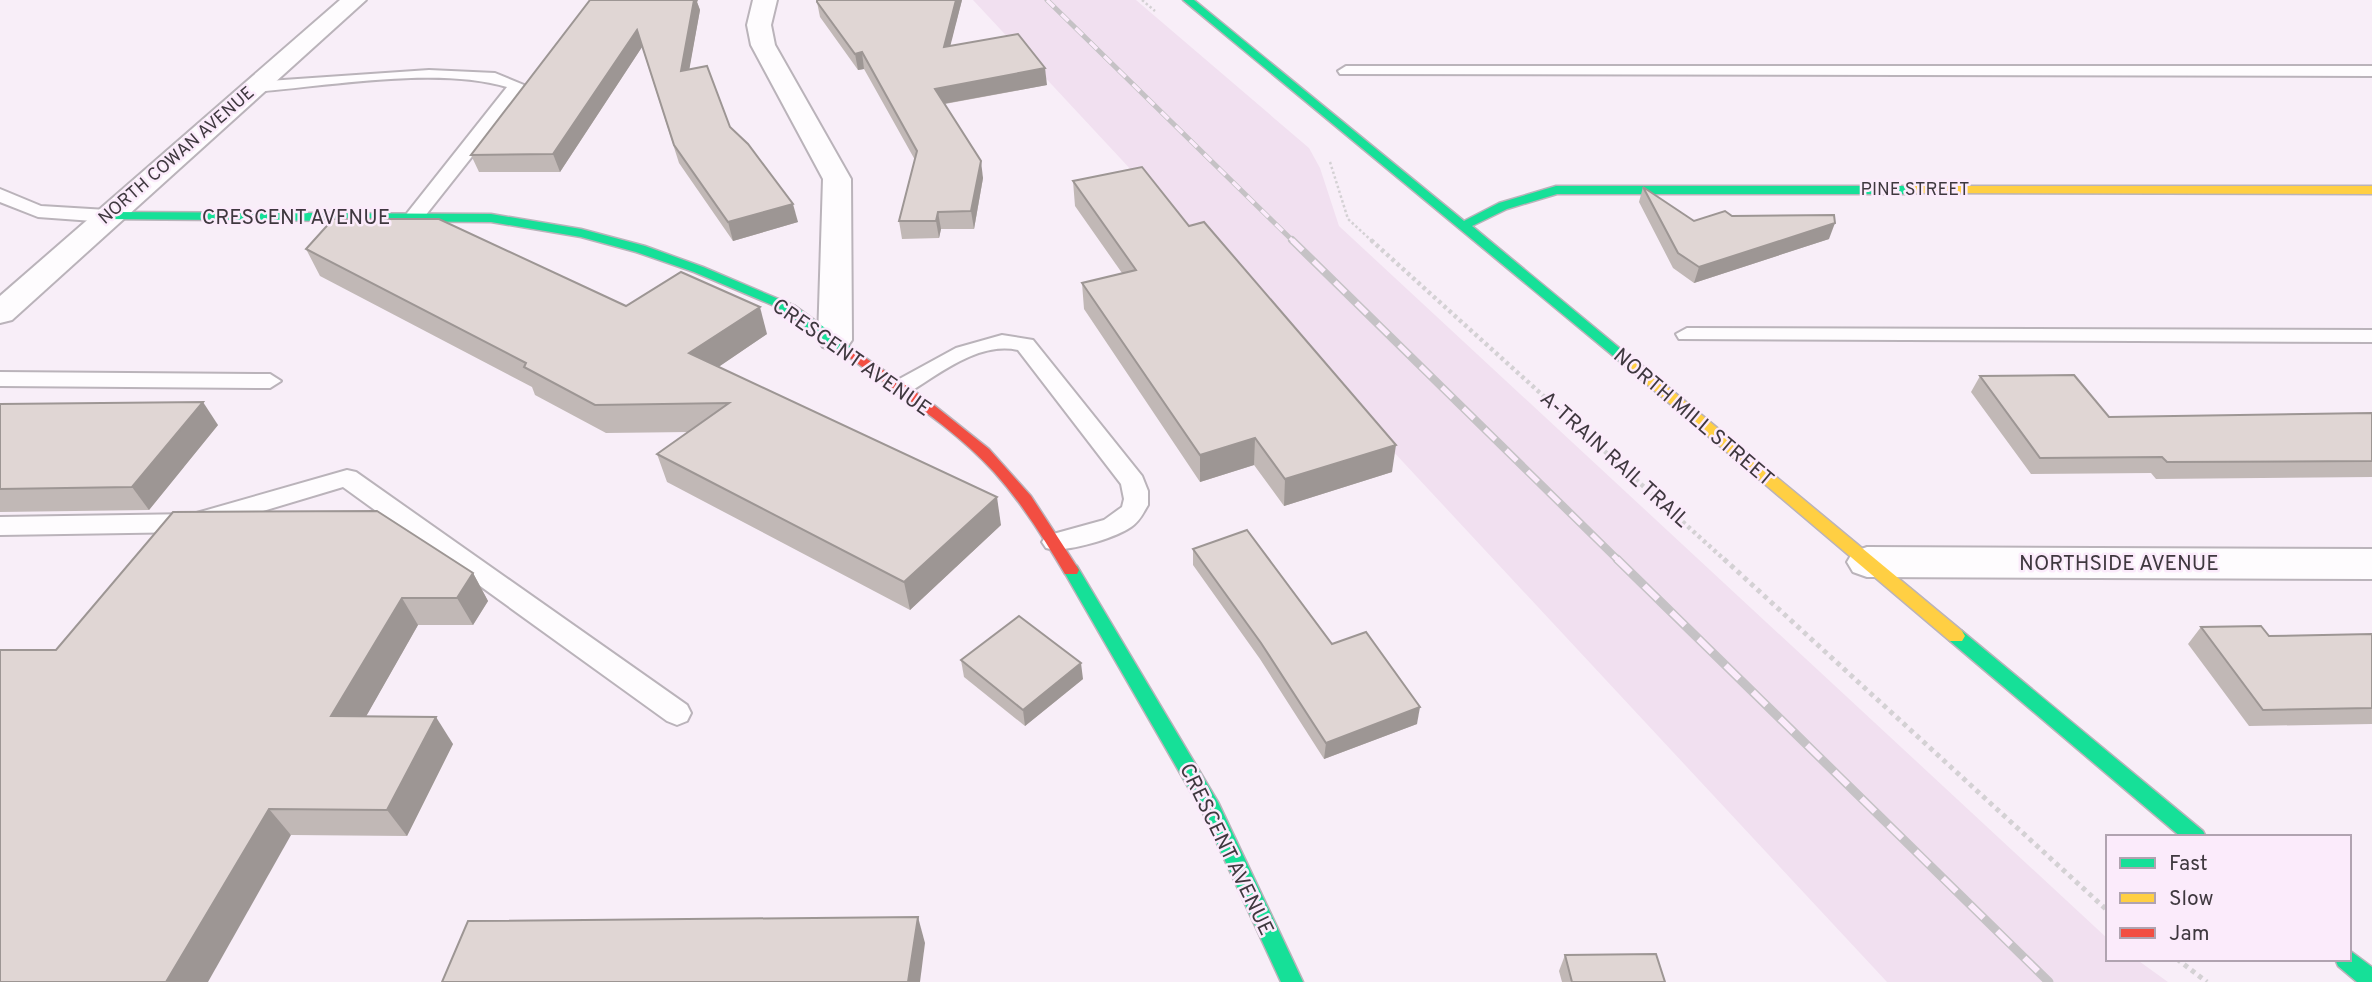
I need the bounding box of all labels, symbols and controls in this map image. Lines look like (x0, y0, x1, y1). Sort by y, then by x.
street label: NORTH COWAN AVENUE (94, 82, 260, 230)
street label: PINE STREET (1861, 179, 1969, 202)
street label: CRESCENT AVENUE (202, 205, 390, 232)
street label: CRESCENT AVENUE (766, 293, 936, 423)
street label: NORTH MILL STREET (1607, 343, 1779, 493)
street label: A-TRAIN RAIL TRAIL (1534, 386, 1695, 535)
street label: NORTHSIDE AVENUE (2019, 551, 2219, 578)
street label: CRESCENT AVENUE (1172, 759, 1279, 940)
legend (2106, 835, 2351, 961)
text: Fast (2169, 851, 2208, 878)
text: Slow (2169, 886, 2214, 913)
text: Jam (2169, 921, 2210, 948)

